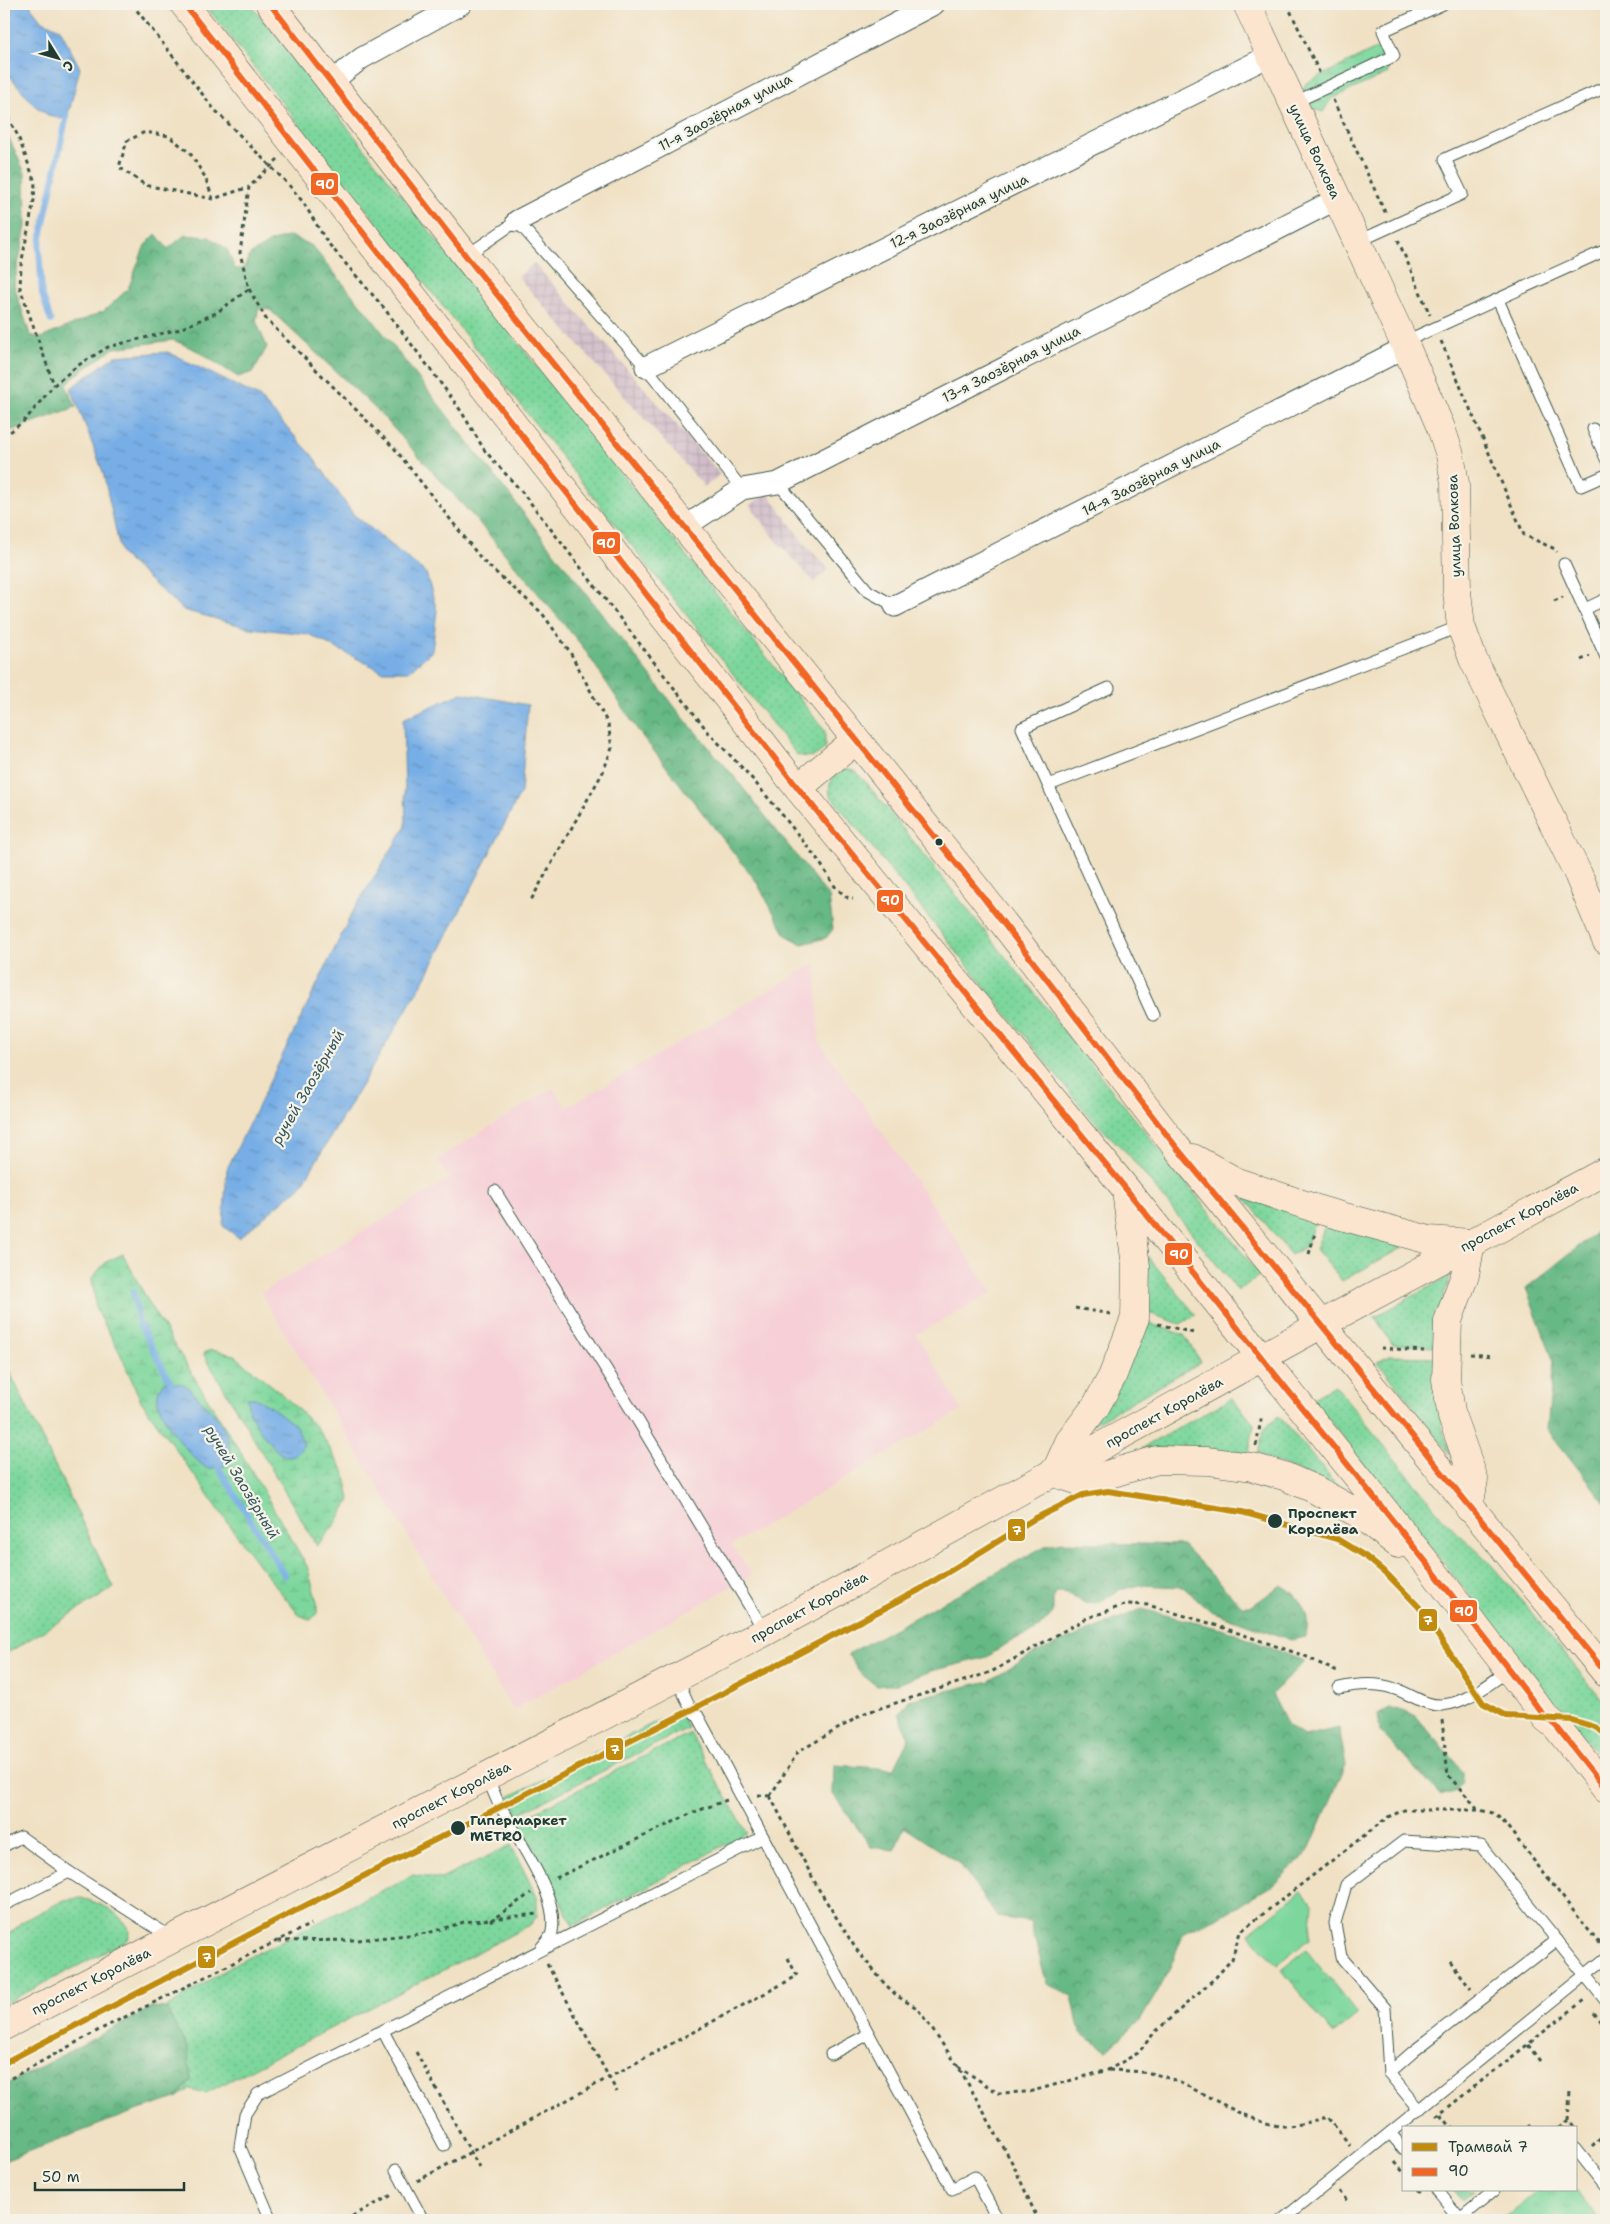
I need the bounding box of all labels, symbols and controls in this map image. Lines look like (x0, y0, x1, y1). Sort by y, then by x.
north arrow (32, 32, 82, 82)
text: С (59, 57, 78, 75)
street label: 11-я Заозёрная улица (655, 69, 795, 155)
street label: улица Волкова (1285, 101, 1345, 202)
street label: 12-я Заозёрная улица (887, 170, 1031, 252)
line badge: 90 (310, 172, 339, 196)
text: 90 (315, 175, 335, 193)
street label: 13-я Заозёрная улица (939, 321, 1083, 407)
street label: 14-я Заозёрная улица (1079, 434, 1223, 520)
street label: улица Волкова (1443, 474, 1465, 578)
line badge: 90 (592, 531, 621, 555)
text: 90 (596, 534, 616, 552)
unlabelled marker (934, 837, 944, 847)
line badge: 90 (876, 889, 904, 913)
text: 90 (880, 891, 900, 909)
water label: ручей Заозёрный (266, 1026, 349, 1149)
street label: проспект Королёва (1457, 1178, 1581, 1256)
line badge: 90 (1164, 1242, 1193, 1266)
text: 90 (1169, 1245, 1189, 1263)
street label: проспект Королёва (1102, 1372, 1226, 1452)
water label: ручей Заозёрный (200, 1421, 284, 1543)
place label: Проспект Королёва (1288, 1504, 1359, 1538)
marker: Проспект Королёва (1266, 1512, 1284, 1530)
line badge: 7 (1007, 1518, 1026, 1542)
text: 7 (1012, 1521, 1022, 1539)
street label: проспект Королёва (747, 1567, 871, 1647)
line badge: 90 (1449, 1599, 1478, 1623)
text: 90 (1454, 1602, 1474, 1620)
line badge: 7 (1418, 1608, 1438, 1632)
text: 7 (1423, 1611, 1433, 1629)
line badge: 7 (605, 1737, 624, 1761)
text: 7 (610, 1740, 620, 1758)
street label: проспект Королёва (388, 1757, 514, 1833)
place label: Гипермаркет METRO (470, 1811, 567, 1845)
marker: Гипермаркет METRO (449, 1819, 467, 1837)
street label: проспект Королёва (28, 1943, 154, 2019)
line badge: 7 (197, 1945, 216, 1969)
text: 7 (202, 1948, 212, 1966)
legend (1402, 2126, 1578, 2192)
text: Трамвай 7 (1448, 2137, 1528, 2157)
scale bar (35, 2159, 184, 2191)
text: 90 (1448, 2161, 1469, 2181)
text: 50 m (42, 2167, 80, 2187)

